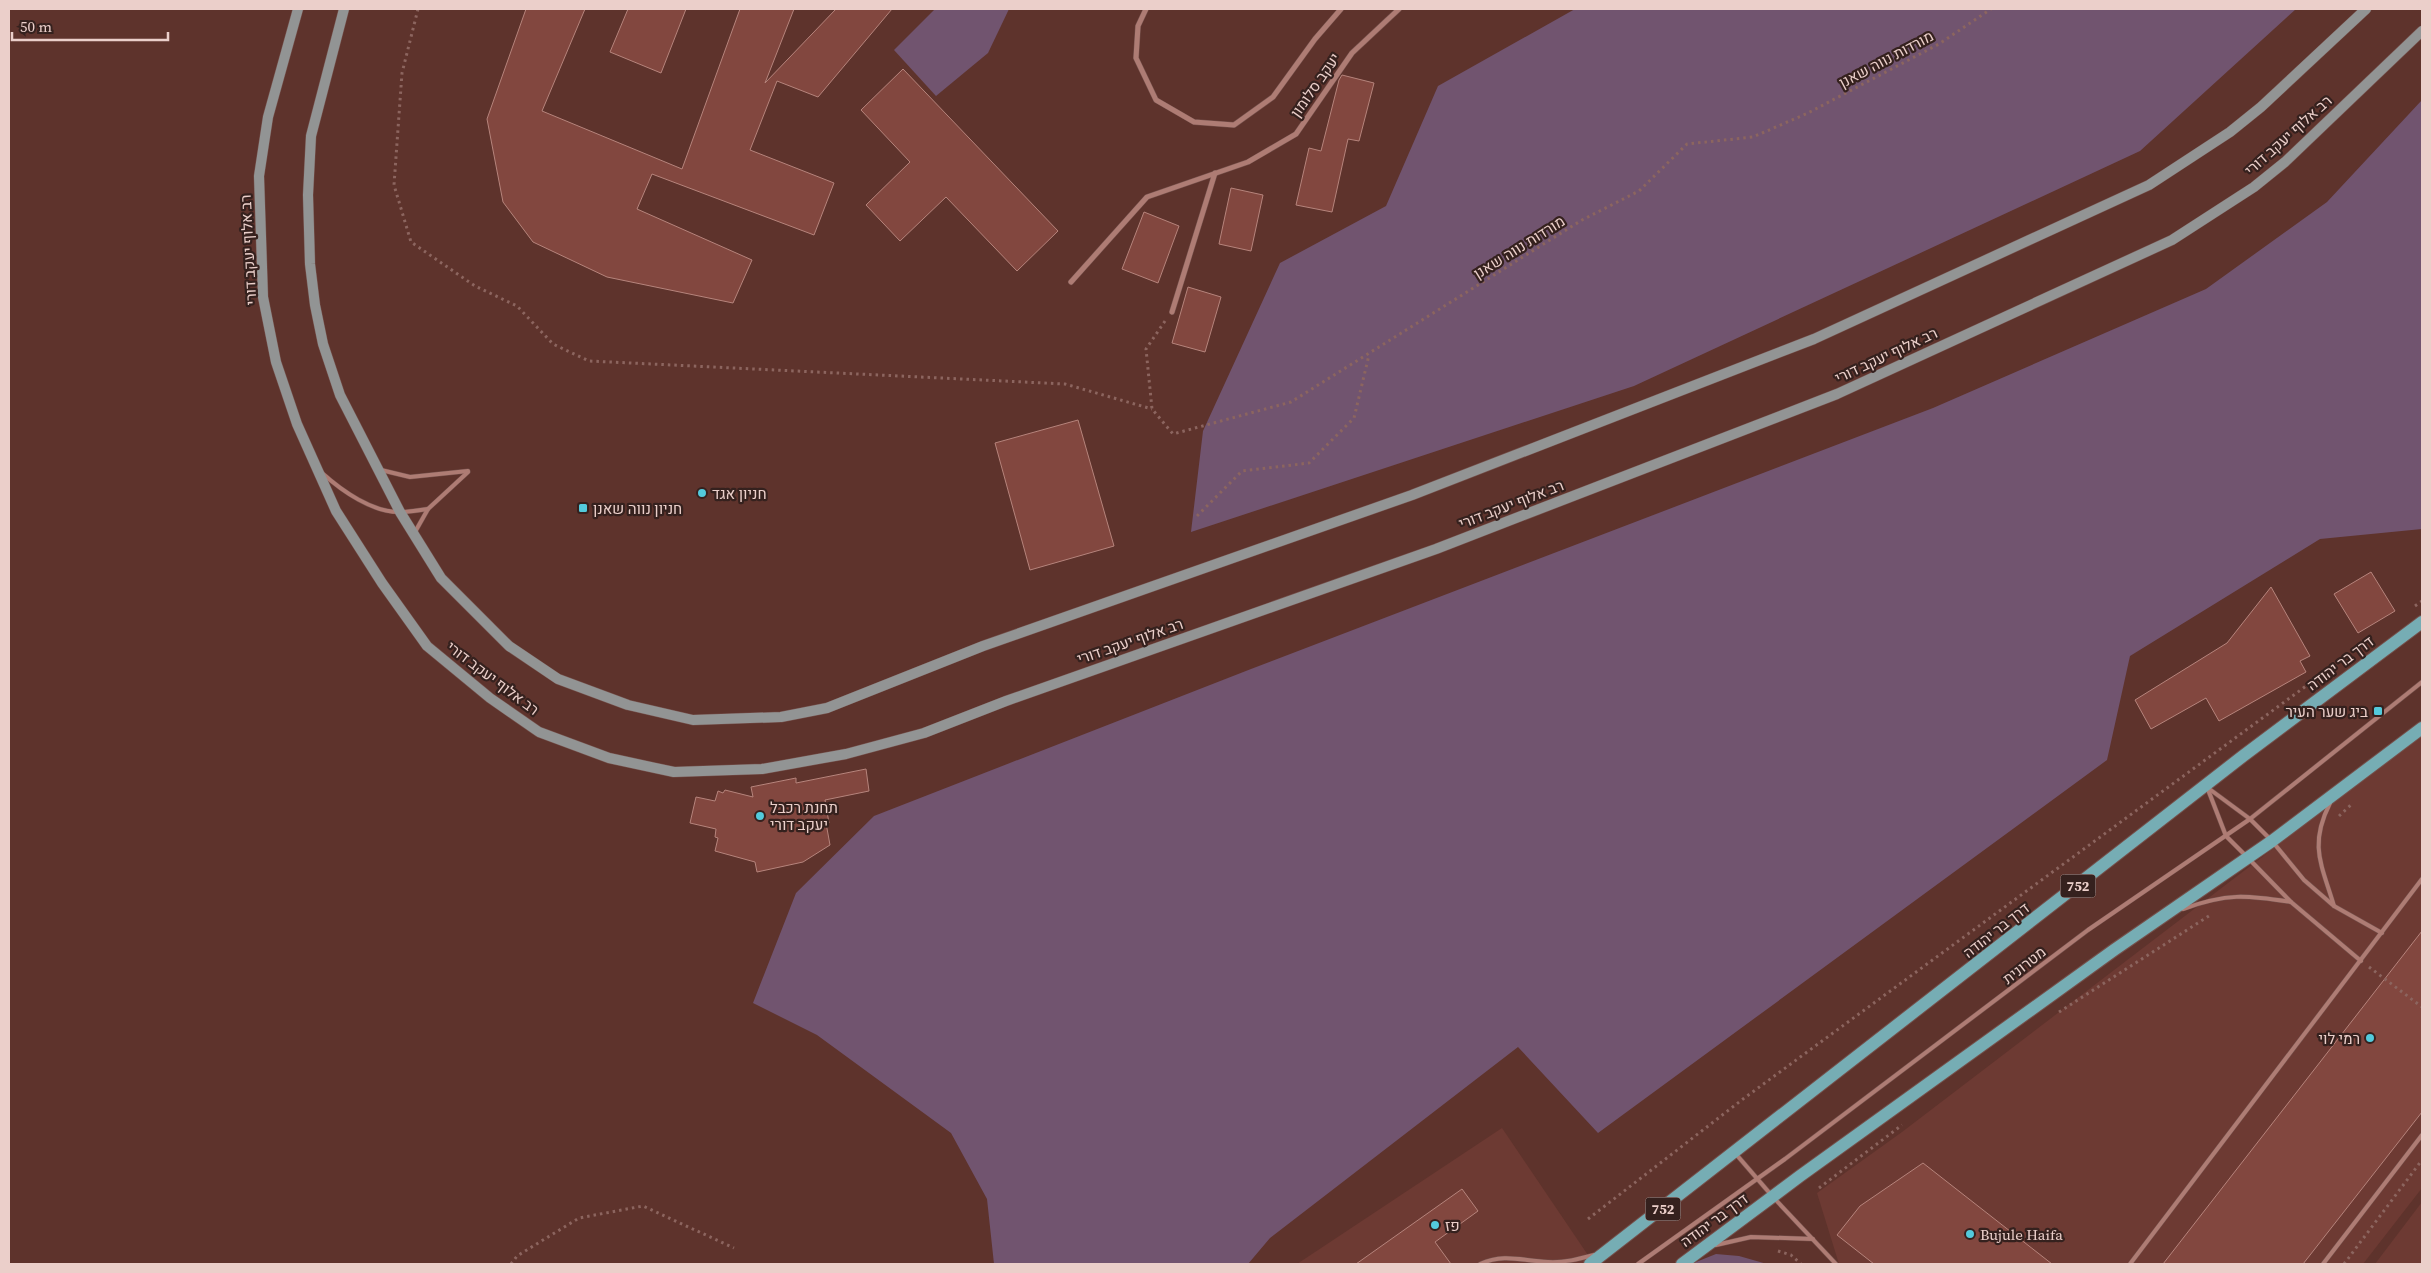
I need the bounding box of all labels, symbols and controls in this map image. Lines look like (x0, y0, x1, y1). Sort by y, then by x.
scale bar (12, 10, 169, 42)
text: 50 m (20, 16, 52, 37)
street label: מורדות נווה שאנן (1835, 25, 1937, 93)
street label: יעקב סלומון (1285, 49, 1345, 121)
street label: רב אלוף יעקב דורי (2240, 90, 2336, 180)
street label: רב אלוף יעקב דורי (235, 194, 261, 306)
street label: מורדות נווה שאנן (1469, 210, 1569, 284)
street label: רב אלוף יעקב דורי (1831, 322, 1941, 388)
street label: רב אלוף יעקב דורי (1455, 474, 1567, 534)
place label: חניון אגד (712, 483, 767, 504)
marker: חניון אגד (696, 487, 708, 499)
place label: חניון נווה שאנן (593, 498, 682, 519)
marker: חניון נווה שאנן (577, 502, 589, 514)
street label: רב אלוף יעקב דורי (1074, 613, 1186, 669)
street label: דרך בר יהודה (2302, 631, 2378, 695)
street label: רב אלוף יעקב דורי (442, 636, 544, 720)
place label: ביג שער העיר (2285, 701, 2368, 722)
marker: ביג שער העיר (2372, 705, 2384, 717)
place label: תחנת רכבל יעקב דורי (770, 797, 838, 835)
marker: תחנת רכבל יעקב דורי (754, 810, 766, 822)
road number: 752 (2060, 874, 2096, 898)
street label: דרך בר יהודה (1958, 897, 2034, 963)
street label: מטרונית (1998, 941, 2050, 989)
place label: רמי לוי (2318, 1028, 2360, 1049)
marker: רמי לוי (2364, 1032, 2376, 1044)
street label: דרך בר יהודה (1676, 1188, 1752, 1252)
road number: 752 (1646, 1198, 1680, 1220)
place label: פז (1445, 1215, 1460, 1236)
marker: פז (1429, 1219, 1441, 1231)
place label: Bujule Haifa (1980, 1224, 2063, 1245)
marker: Bujule Haifa (1964, 1228, 1976, 1240)

